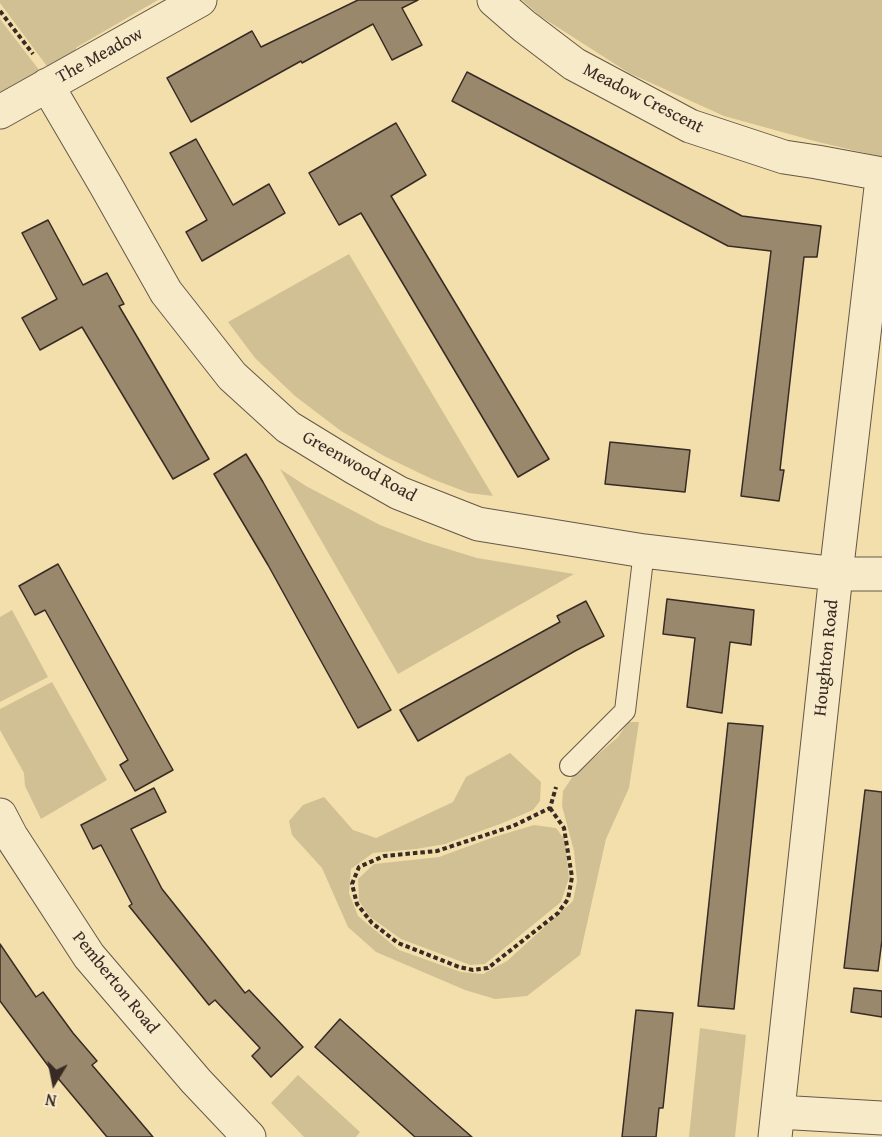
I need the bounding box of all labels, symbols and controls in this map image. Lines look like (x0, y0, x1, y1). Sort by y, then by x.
street label: The Meadow (53, 23, 147, 89)
street label: Meadow Crescent (579, 59, 707, 139)
street label: Greenwood Road (298, 427, 420, 507)
street label: Houghton Road (810, 599, 844, 717)
street label: Pemberton Road (67, 928, 163, 1038)
north arrow (24, 1053, 84, 1113)
text: N (44, 1088, 58, 1113)

